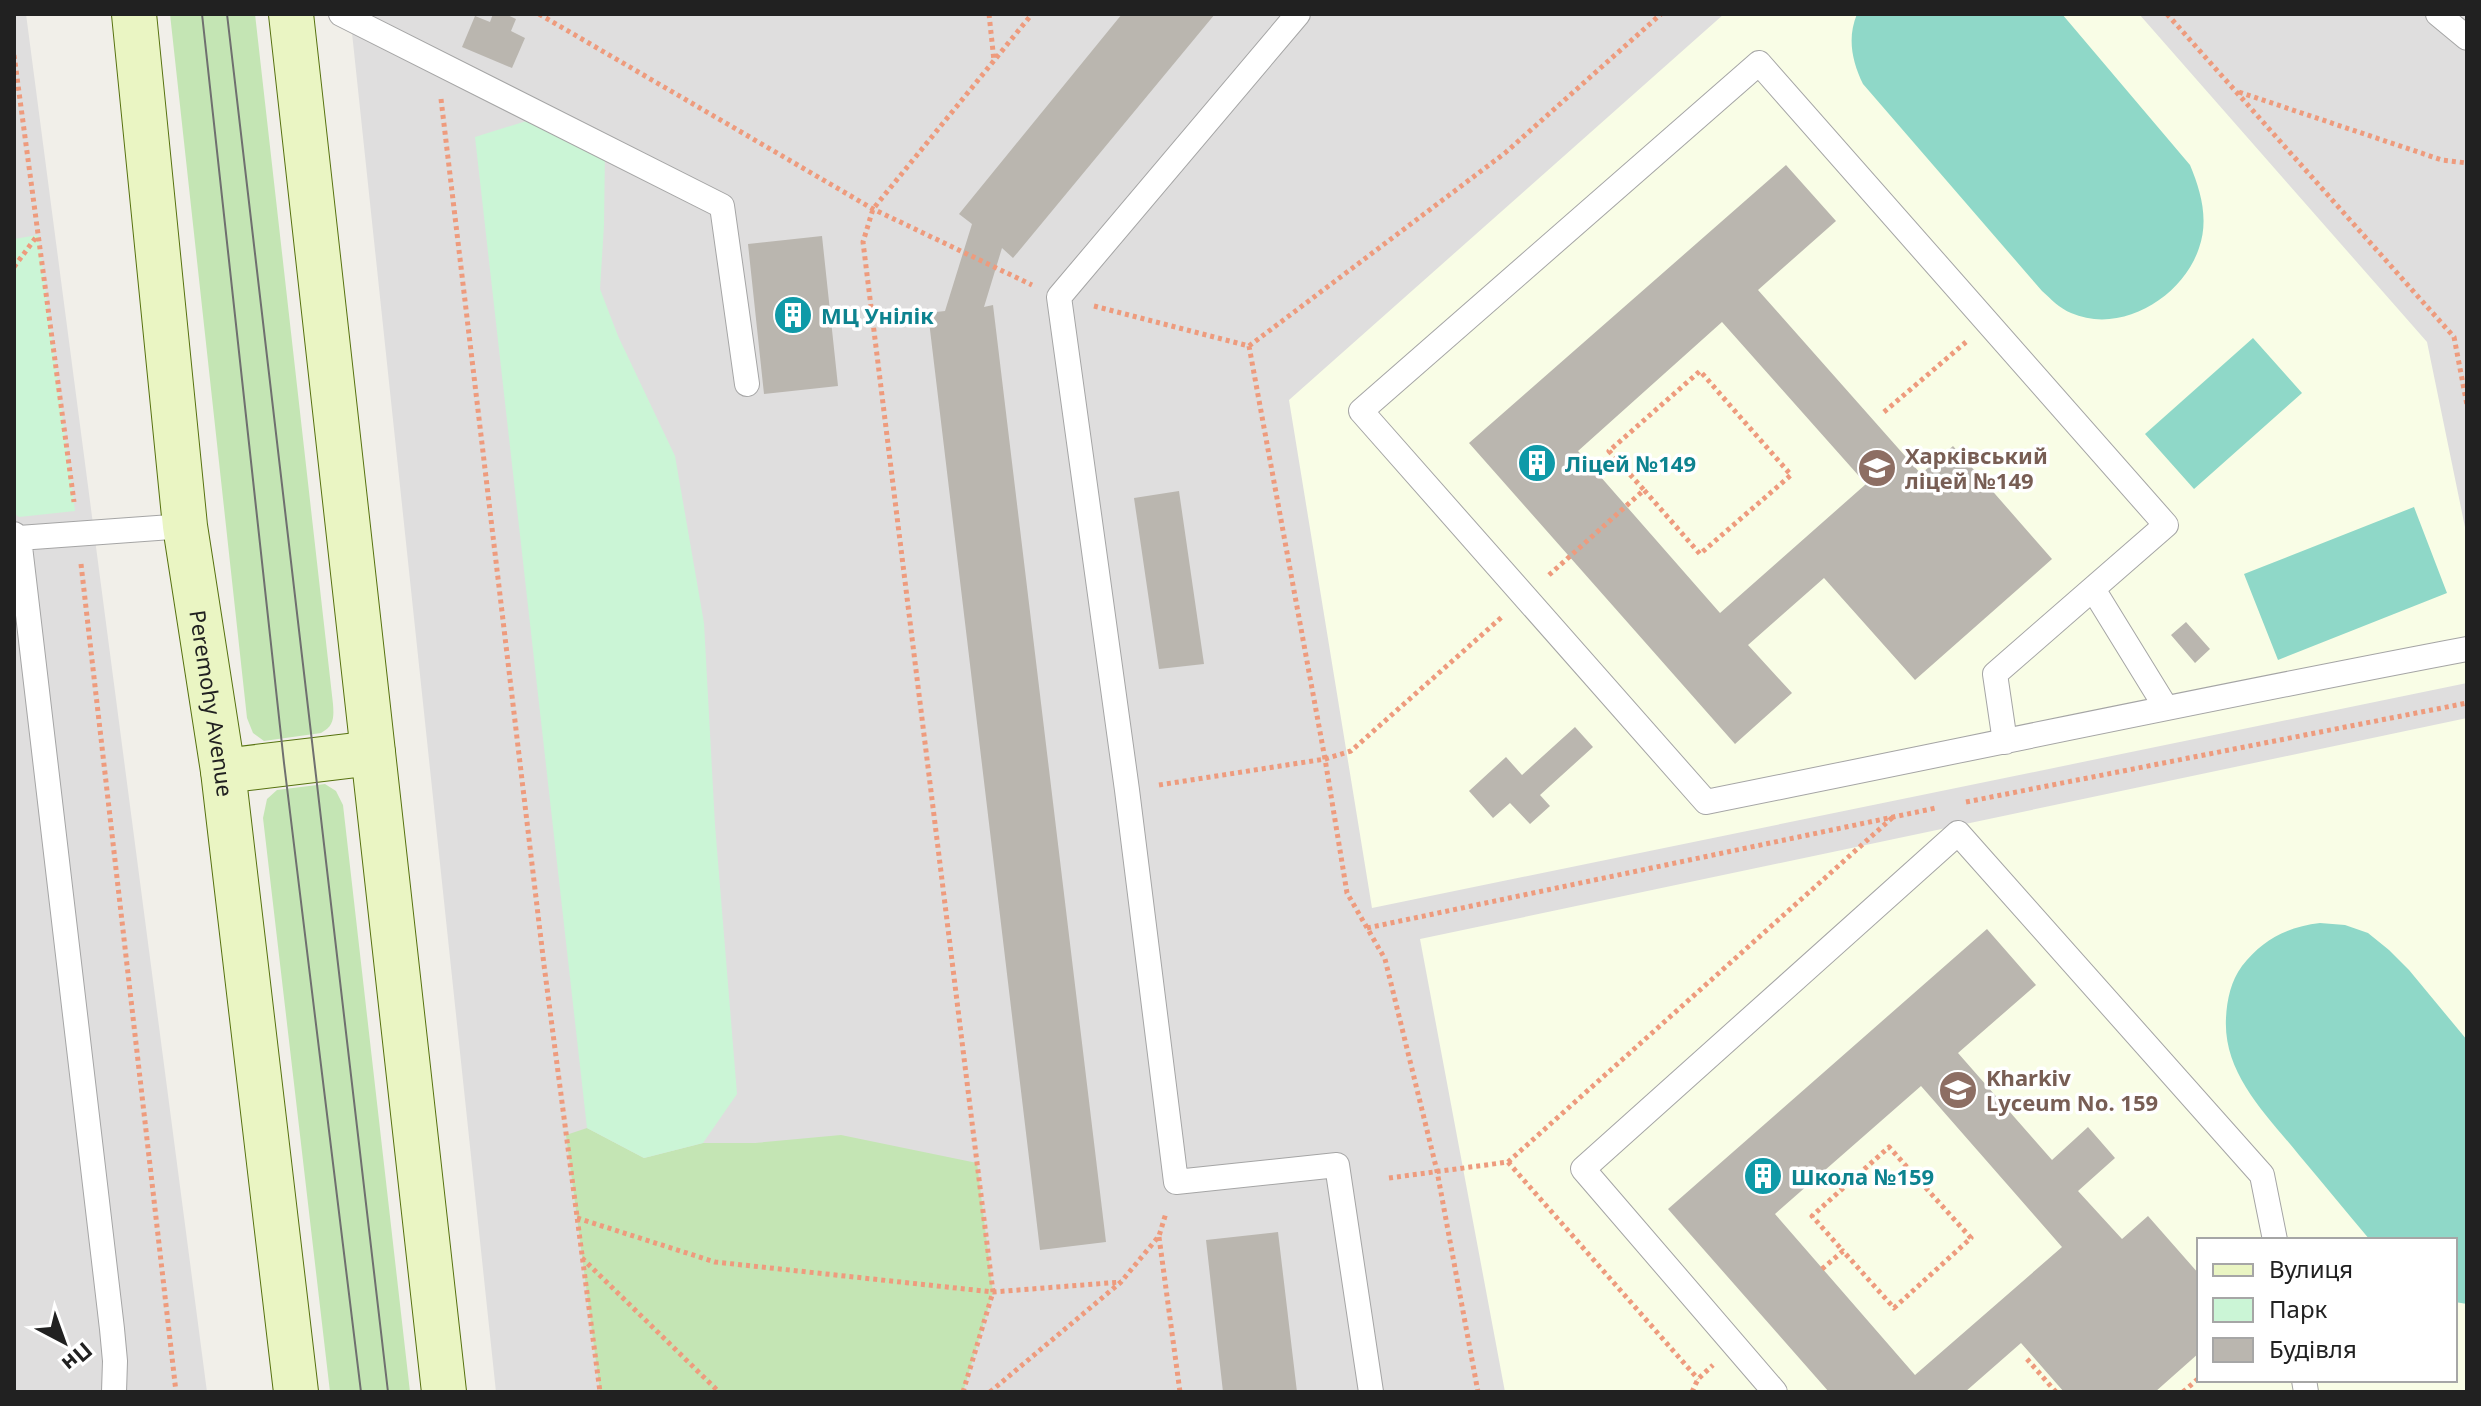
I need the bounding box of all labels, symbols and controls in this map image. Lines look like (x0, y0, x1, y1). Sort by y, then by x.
building icon: МЦ Унілік (772, 294, 814, 336)
place label: МЦ Унілік (821, 300, 934, 330)
place label: Харківський ліцей №149 (1905, 440, 2048, 495)
building icon: Ліцей №149 (1516, 442, 1558, 484)
school or university icon: Харківський ліцей №149 (1856, 447, 1898, 489)
place label: Ліцей №149 (1565, 448, 1696, 478)
street label: Peremohy Avenue (183, 608, 241, 798)
place label: Kharkiv Lyceum No. 159 (1986, 1062, 2158, 1117)
school or university icon: Kharkiv Lyceum No. 159 (1937, 1069, 1979, 1111)
building icon: Школа №159 (1742, 1155, 1784, 1197)
place label: Школа №159 (1791, 1161, 1934, 1191)
legend (2197, 1238, 2457, 1382)
text: Вулиця (2269, 1252, 2353, 1285)
text: Парк (2269, 1292, 2328, 1325)
north arrow (24, 1302, 104, 1382)
text: Будівля (2269, 1332, 2357, 1365)
text: Пн (56, 1336, 99, 1379)

